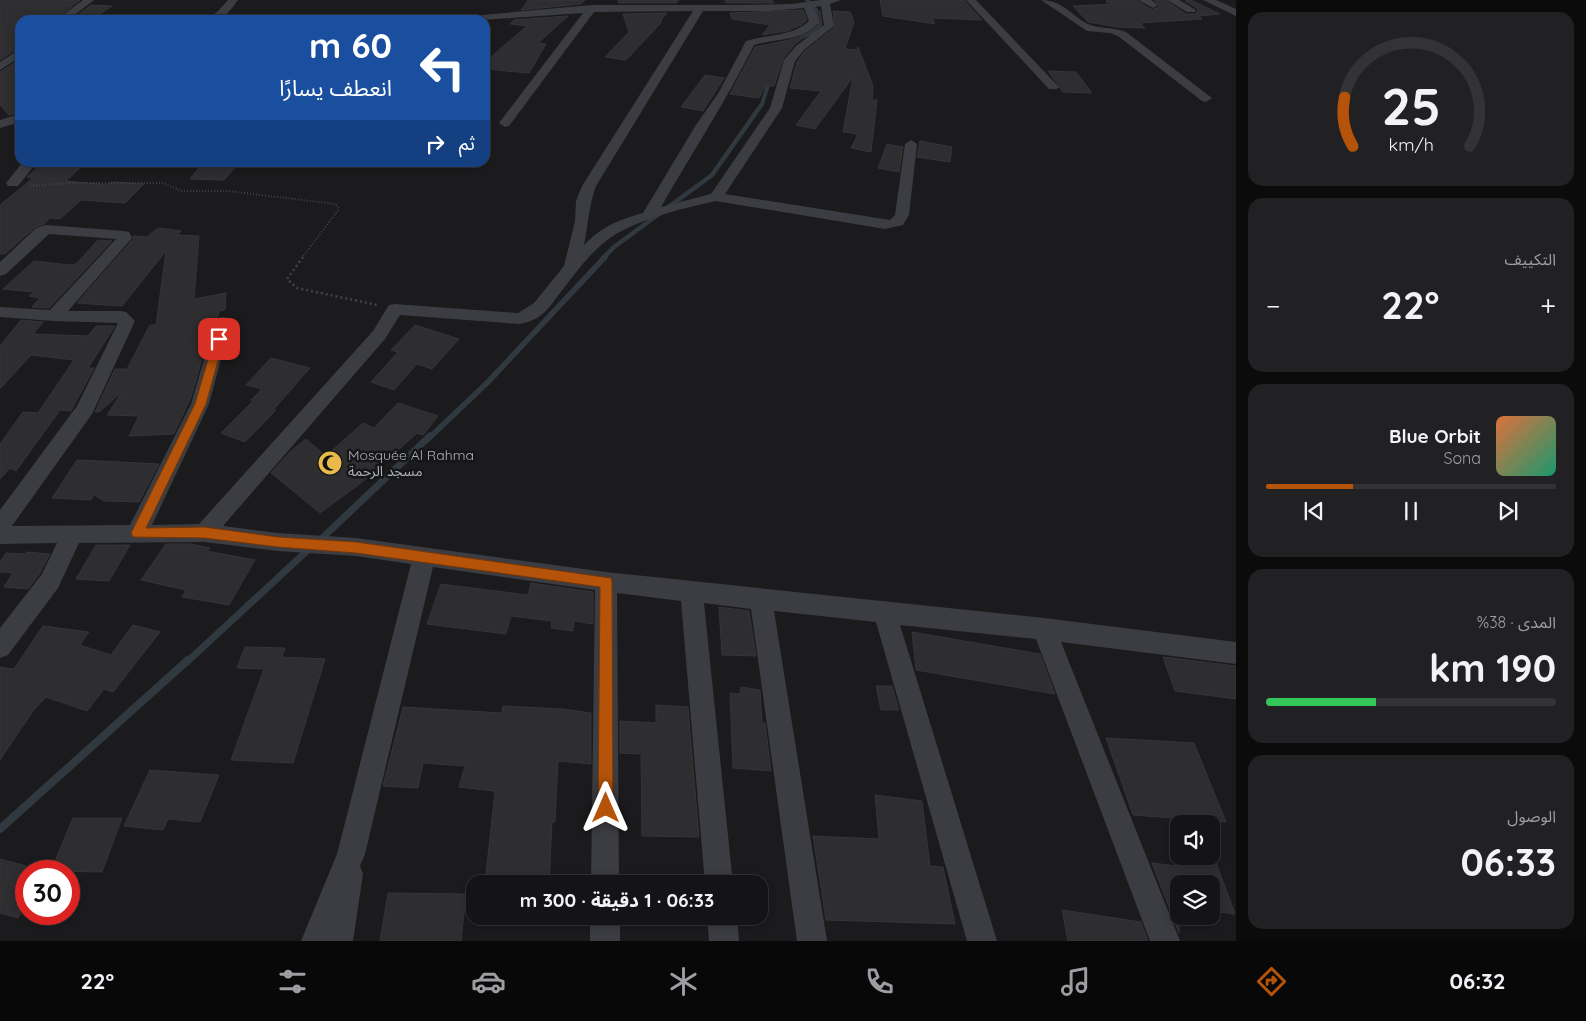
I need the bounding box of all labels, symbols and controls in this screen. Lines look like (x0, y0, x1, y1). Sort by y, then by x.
text: 60 m (309, 23, 392, 67)
icon: left (410, 35, 475, 100)
text: 25 (1381, 73, 1441, 138)
text: انعطف يسارًا (279, 74, 392, 102)
icon: right (421, 130, 449, 158)
text: ثم (459, 131, 475, 155)
text: km/h (1388, 133, 1434, 155)
text: التكييف (1504, 249, 1556, 269)
text: 22° (1381, 281, 1439, 329)
text: − (1266, 288, 1281, 323)
text: + (1540, 288, 1556, 323)
pin (198, 318, 240, 360)
icon: arrive (205, 325, 233, 353)
text: Blue Orbit (1389, 424, 1481, 448)
place label: Mosquée Al Rahma مسجد الرحمة (348, 446, 474, 480)
text: Sona (1443, 448, 1481, 468)
mosque icon: Mosquée Al Rahma مسجد الرحمة (317, 450, 343, 476)
icon: previous (1300, 497, 1328, 525)
icon: pause (1397, 497, 1425, 525)
icon: next (1494, 497, 1522, 525)
text: المدى · 38% (1477, 612, 1556, 632)
text: 190 km (1429, 644, 1556, 692)
position arrow (579, 781, 631, 833)
text: الوصول (1507, 806, 1556, 826)
map controls (1170, 815, 1220, 925)
button: sound (1170, 815, 1220, 865)
text: 06:33 (1460, 838, 1556, 886)
speed limit sign: 30 (15, 860, 80, 925)
button: layers (1170, 875, 1220, 925)
text: 06:33 · 1 دقيقة · 300 m (520, 888, 714, 912)
icon: filters (275, 964, 310, 999)
icon: car (471, 964, 506, 999)
icon: climate (666, 964, 701, 999)
icon: phone (862, 964, 897, 999)
icon: music (1058, 964, 1093, 999)
icon: directions (1254, 964, 1289, 999)
text: 22° (80, 967, 114, 995)
text: 06:32 (1450, 967, 1506, 995)

